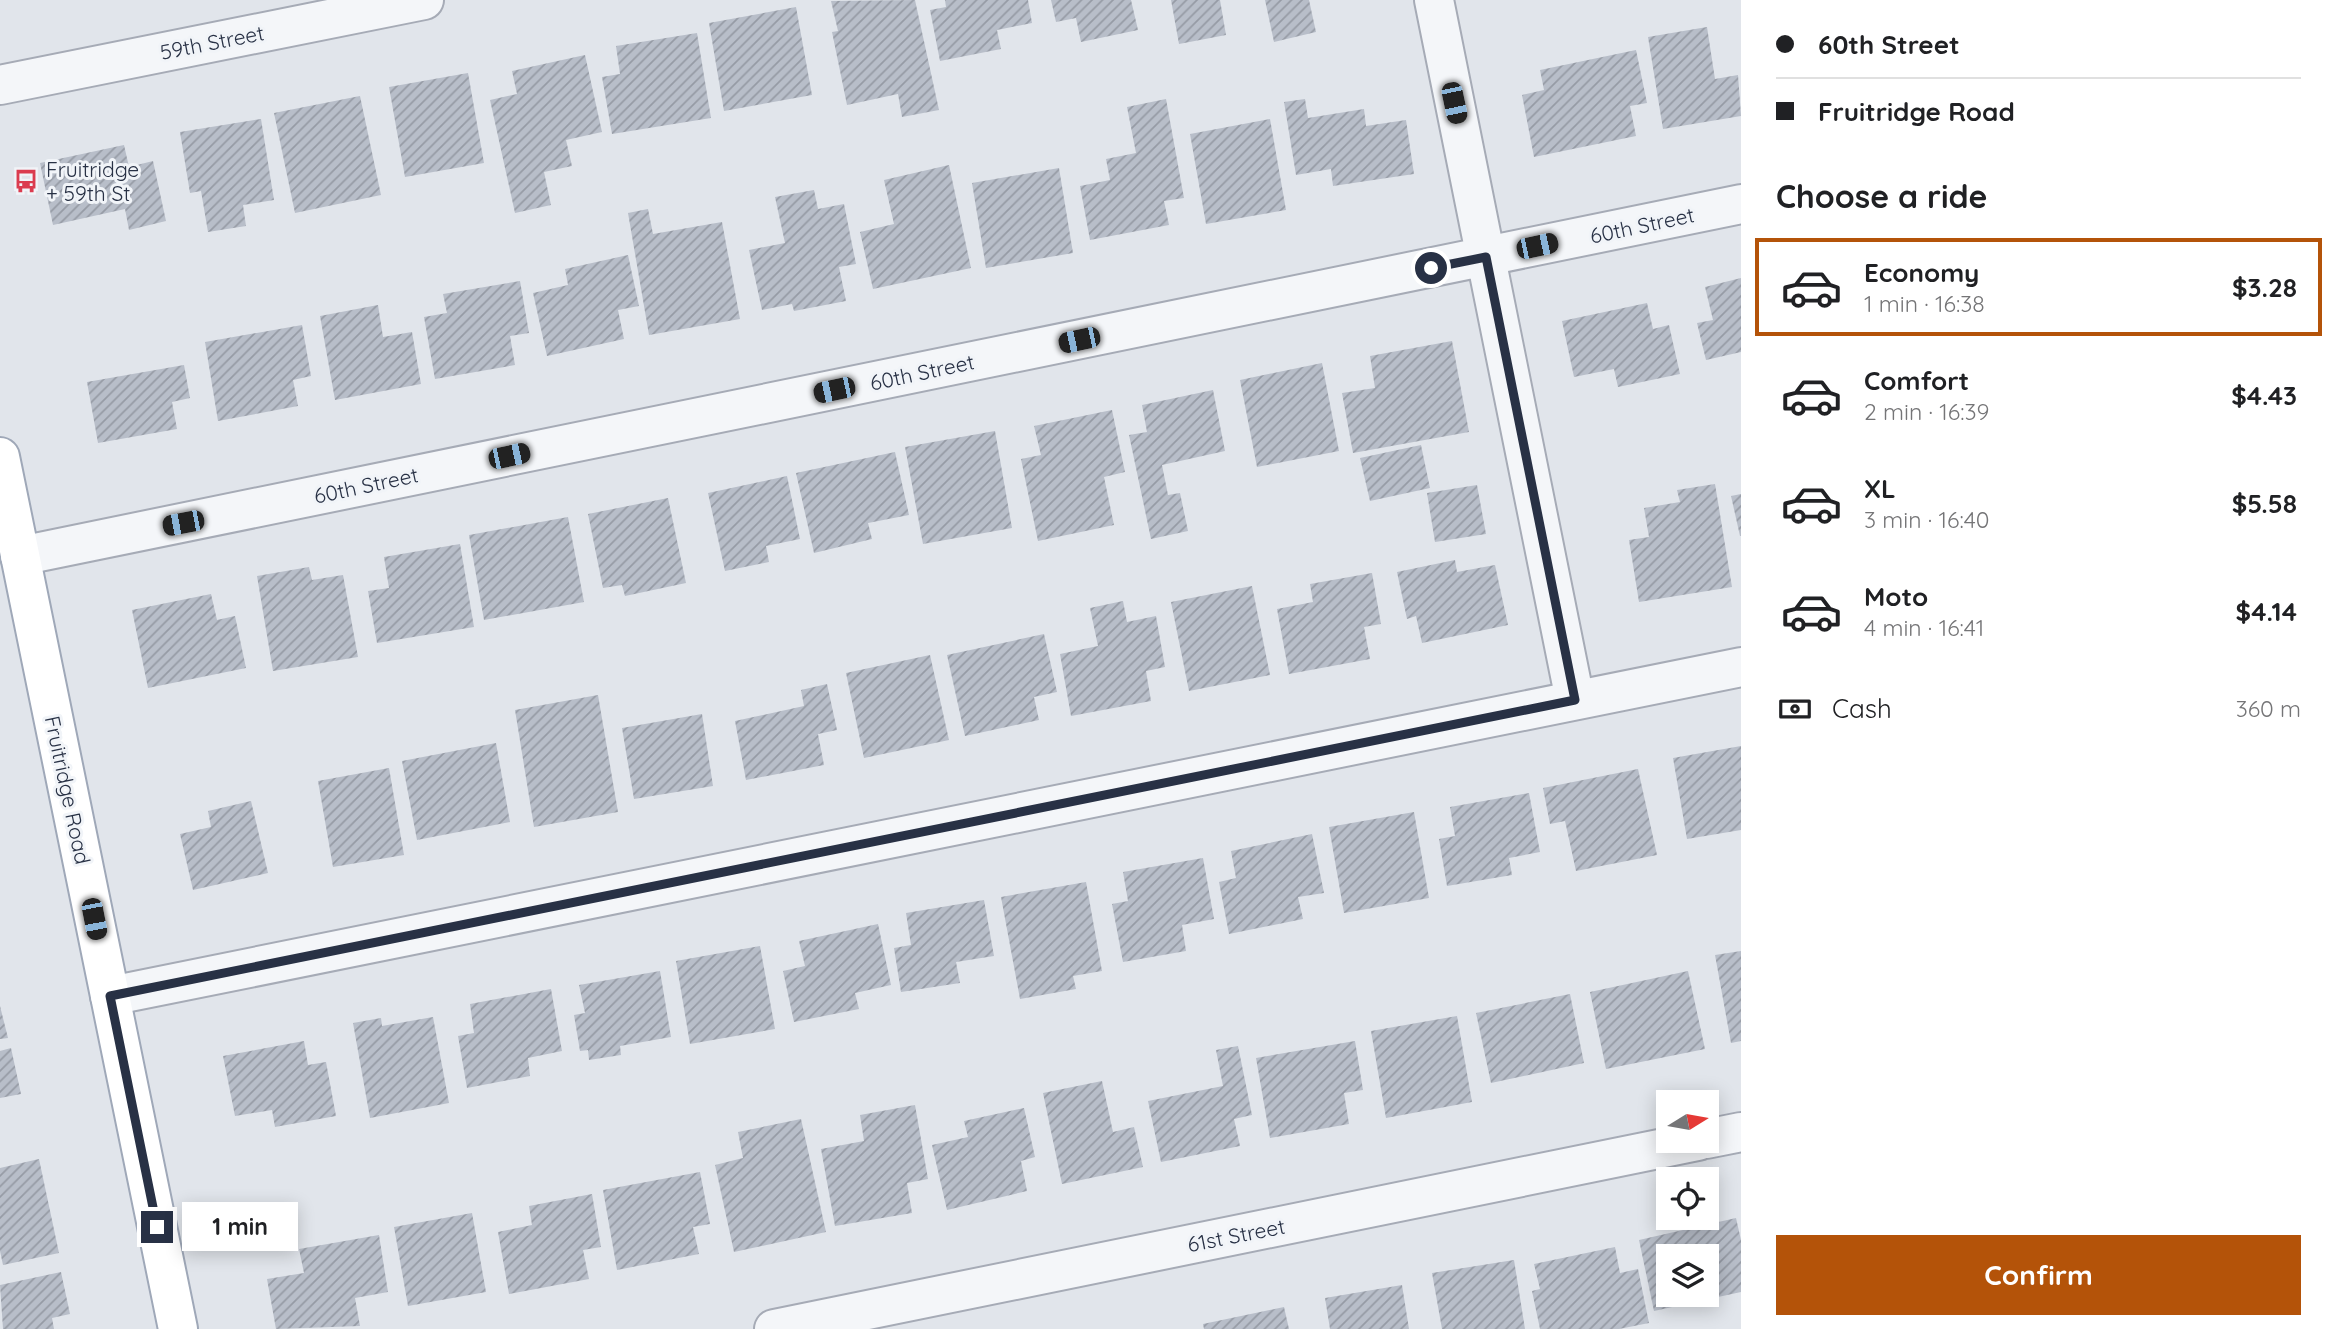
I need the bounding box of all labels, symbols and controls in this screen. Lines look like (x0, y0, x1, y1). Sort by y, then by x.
street label: 59th Street (158, 19, 266, 65)
text: 60th Street (1818, 28, 1960, 61)
car (1440, 80, 1469, 126)
text: Fruitridge Road (1818, 95, 2015, 128)
place label: Fruitridge + 59th St (46, 156, 139, 206)
bus stop icon: Fruitridge + 59th St (12, 167, 40, 195)
text: Choose a ride (1776, 176, 1988, 216)
street label: 60th Street (1587, 201, 1697, 249)
car (1515, 231, 1560, 261)
route start (1415, 252, 1447, 284)
icon: car (1780, 256, 1843, 319)
text: Economy (1864, 256, 1979, 289)
text: $3.28 (2232, 271, 2297, 304)
text: 1 min · 16:38 (1864, 289, 1985, 318)
car (1057, 325, 1102, 355)
street label: 60th Street (867, 348, 977, 396)
icon: car (1780, 364, 1843, 427)
text: Comfort (1864, 364, 1969, 397)
car (812, 375, 857, 405)
text: $4.43 (2231, 379, 2297, 412)
text: 2 min · 16:39 (1864, 397, 1989, 426)
car (487, 441, 532, 471)
street label: 60th Street (311, 461, 421, 509)
icon: car (1780, 472, 1843, 535)
text: XL (1864, 472, 1896, 505)
text: $5.58 (2232, 487, 2297, 520)
text: 3 min · 16:40 (1864, 505, 1990, 534)
car (161, 509, 206, 537)
icon: car (1780, 580, 1843, 643)
text: Moto (1864, 580, 1928, 613)
text: $4.14 (2236, 595, 2297, 628)
text: 4 min · 16:41 (1864, 613, 1984, 642)
icon: cash (1776, 690, 1814, 728)
text: Cash (1832, 692, 1892, 725)
text: 360 m (2236, 694, 2301, 723)
street label: Fruitridge Road (40, 713, 96, 867)
car (80, 896, 109, 942)
north arrow (1656, 1090, 1718, 1153)
map controls (1656, 1090, 1719, 1307)
button: locate (1656, 1167, 1719, 1230)
callout: 1 min (182, 1202, 297, 1252)
route end (141, 1211, 173, 1243)
text: 1 min (212, 1212, 268, 1241)
street label: 61st Street (1185, 1213, 1287, 1257)
button: Confirm (1776, 1235, 2301, 1315)
button: layers (1656, 1244, 1719, 1307)

